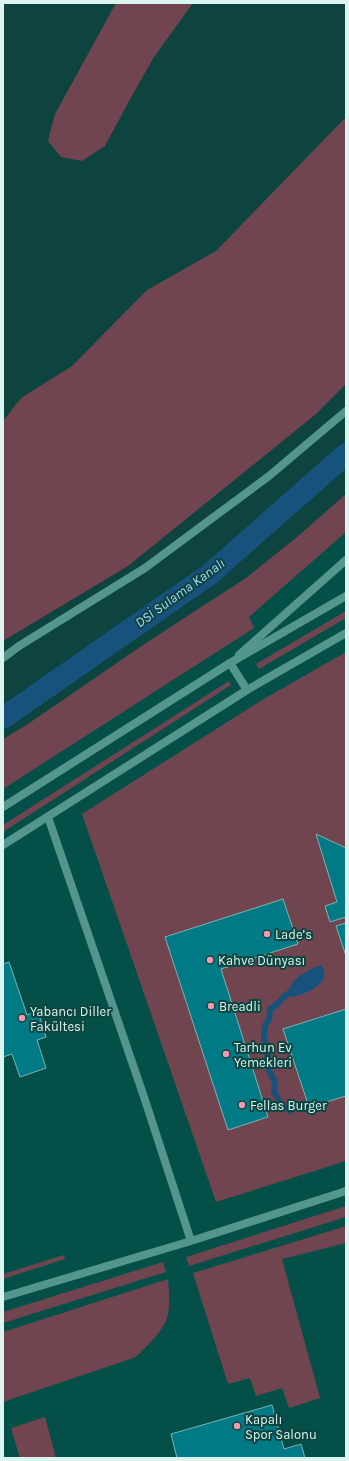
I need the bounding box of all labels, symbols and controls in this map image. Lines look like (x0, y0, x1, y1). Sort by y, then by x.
water label: DSİ Sulama Kanalı (132, 555, 228, 631)
place label: Lade’s (275, 927, 312, 942)
marker: Lade’s (262, 929, 272, 939)
place label: Kahve Dünyası (218, 953, 305, 968)
marker: Kahve Dünyası (205, 955, 215, 965)
place label: Breadli (219, 999, 261, 1014)
marker: Breadli (206, 1001, 216, 1011)
place label: Yabancı Diller Fakültesi (30, 1004, 111, 1034)
marker: Yabancı Diller Fakültesi (17, 1013, 27, 1023)
place label: Tarhun Ev Yemekleri (234, 1040, 292, 1070)
marker: Tarhun Ev Yemekleri (221, 1049, 231, 1059)
place label: Fellas Burger (250, 1098, 327, 1113)
marker: Fellas Burger (237, 1100, 247, 1110)
place label: Kapalı Spor Salonu (245, 1412, 317, 1442)
marker: Kapalı Spor Salonu (232, 1421, 242, 1431)

